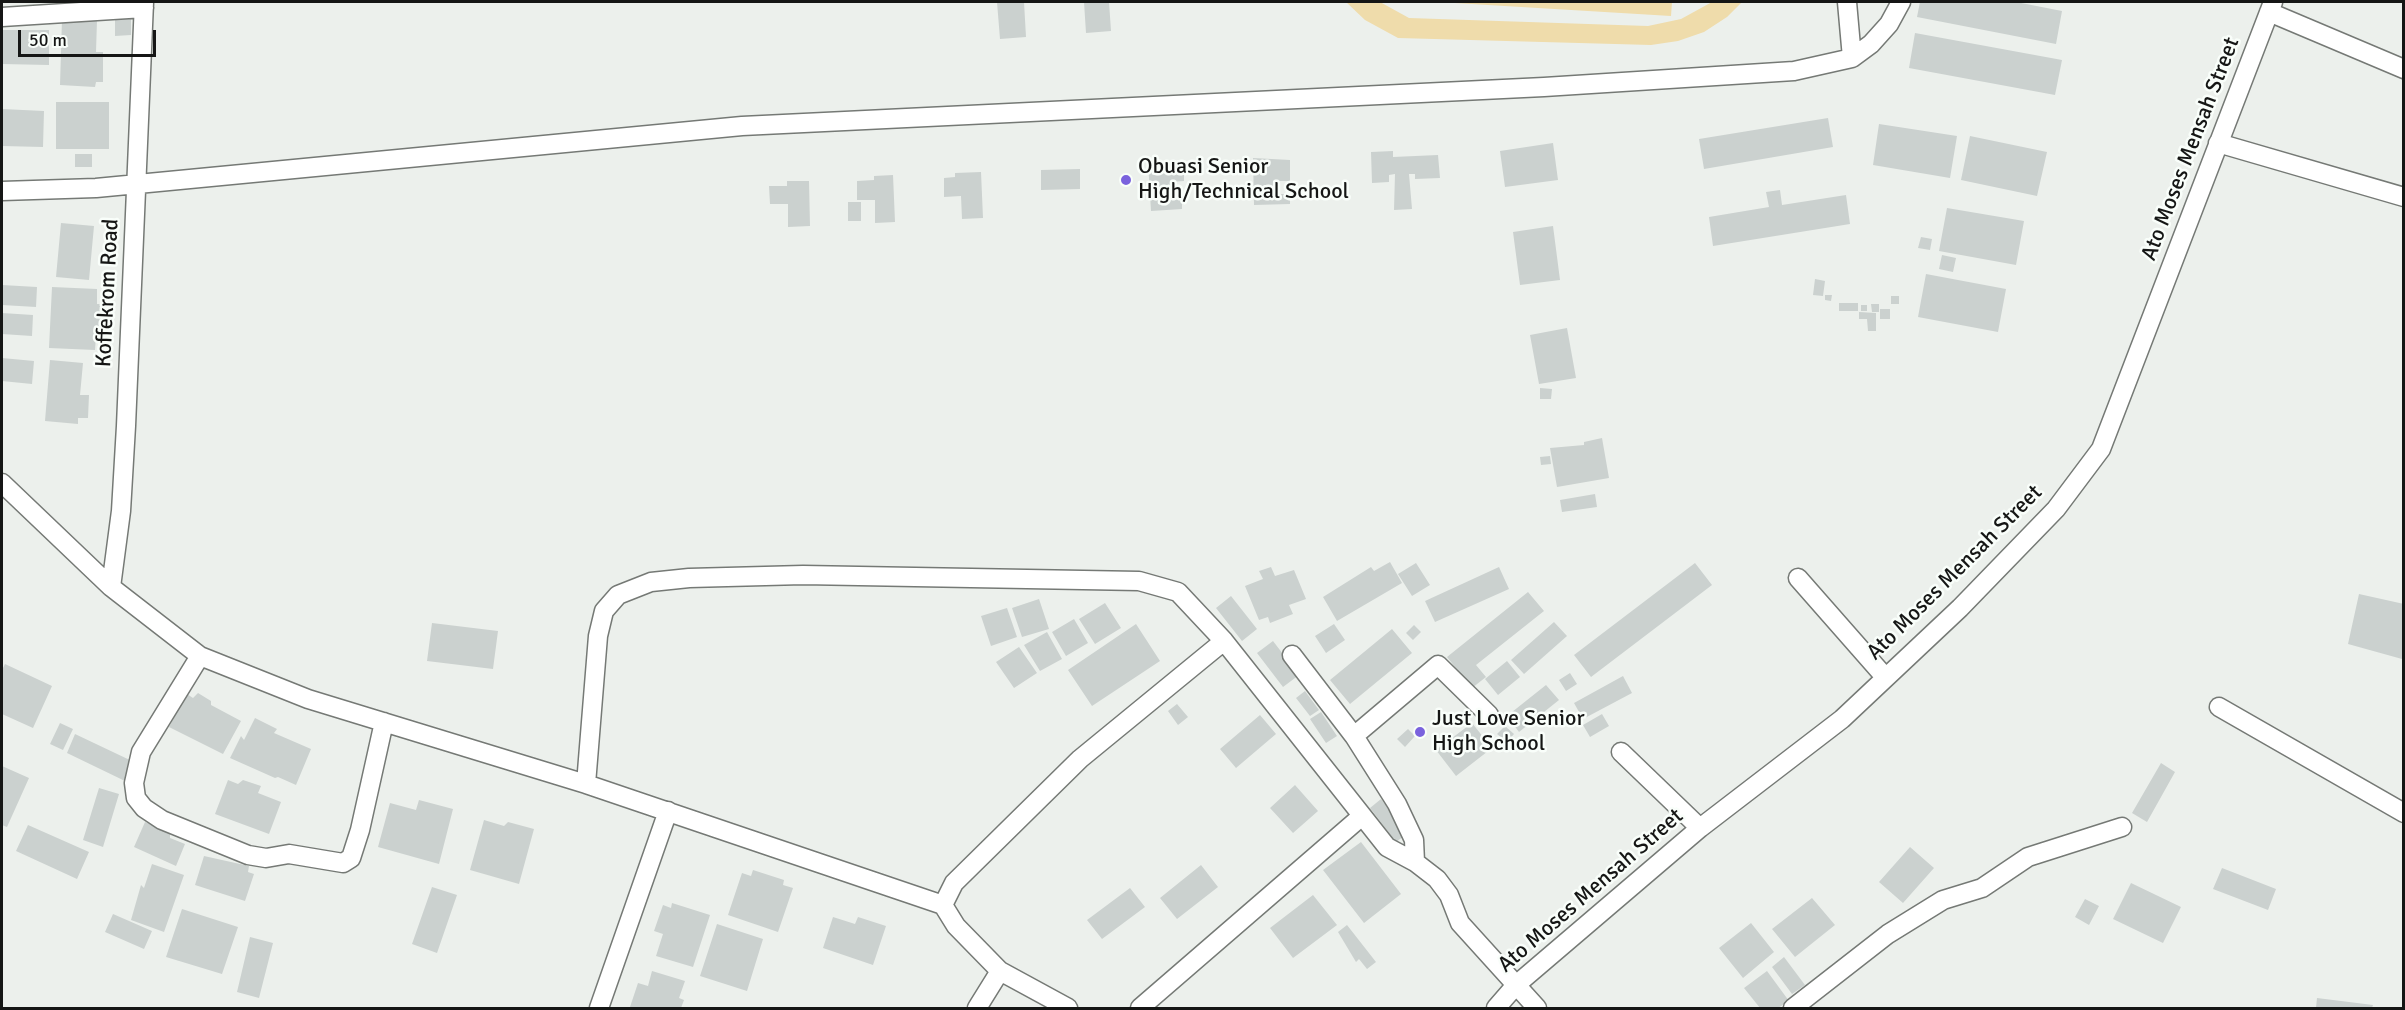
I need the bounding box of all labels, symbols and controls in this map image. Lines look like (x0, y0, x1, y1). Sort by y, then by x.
scale bar (21, 18, 159, 56)
text: 50 m (29, 29, 67, 51)
street label: Ato Moses Mensah Street (2136, 34, 2246, 264)
place label: Obuasi Senior High/Technical School (1138, 154, 1349, 206)
marker: Obuasi Senior High/Technical School (1119, 173, 1133, 187)
street label: Koffekrom Road (91, 218, 125, 368)
street label: Ato Moses Mensah Street (1862, 480, 2048, 666)
place label: Just Love Senior High School (1432, 706, 1585, 758)
marker: Just Love Senior High School (1413, 725, 1427, 739)
street label: Ato Moses Mensah Street (1493, 803, 1689, 979)

